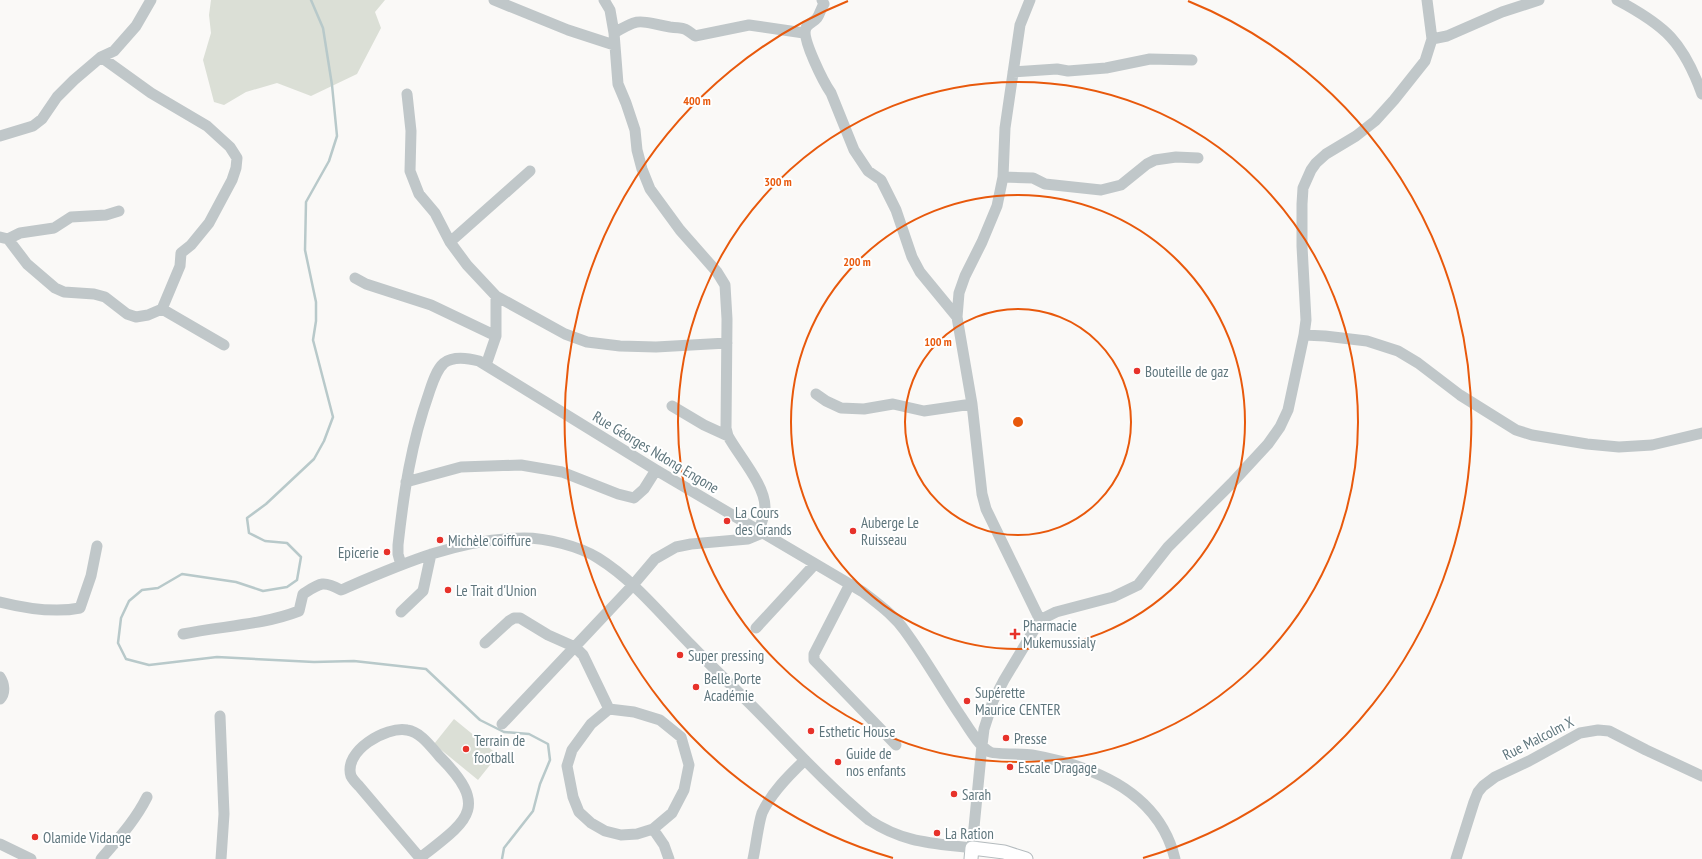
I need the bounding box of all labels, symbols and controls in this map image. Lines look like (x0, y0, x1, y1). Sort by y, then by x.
text: 400 m (683, 93, 711, 108)
text: 300 m (764, 174, 792, 189)
text: 200 m (843, 254, 871, 269)
text: 100 m (924, 334, 952, 349)
place label: Bouteille de gaz (1145, 362, 1229, 381)
marker: Bouteille de gaz (1132, 366, 1142, 376)
street label: Rue Géorges Ndong Engone (589, 407, 723, 497)
centre of rings (1011, 415, 1025, 429)
place label: La Cours des Grands (735, 503, 792, 539)
place label: Auberge Le Ruisseau (861, 513, 919, 549)
marker: La Cours des Grands (722, 516, 732, 526)
marker: Auberge Le Ruisseau (848, 526, 858, 536)
place label: Michèle coiffure (448, 531, 531, 550)
marker: Michèle coiffure (435, 535, 445, 545)
place label: Epicerie (338, 543, 379, 562)
marker: Epicerie (382, 547, 392, 557)
place label: Le Trait d'Union (456, 581, 537, 600)
marker: Le Trait d'Union (443, 585, 453, 595)
place label: Pharmacie Mukemussialy (1023, 616, 1096, 652)
marker: Pharmacie Mukemussialy (1010, 629, 1020, 639)
place label: Super pressing (688, 646, 764, 665)
marker: Super pressing (675, 650, 685, 660)
place label: Belle Porte Académie (704, 669, 761, 705)
marker: Belle Porte Académie (691, 682, 701, 692)
place label: Supérette Maurice CENTER (975, 683, 1061, 719)
marker: Supérette Maurice CENTER (962, 696, 972, 706)
street label: Rue Malcolm X (1499, 712, 1577, 764)
place label: Esthetic House (819, 722, 895, 741)
marker: Esthetic House (806, 726, 816, 736)
place label: Presse (1014, 729, 1047, 748)
place label: Terrain de football (474, 731, 525, 767)
marker: Presse (1001, 733, 1011, 743)
marker: Terrain de football (461, 744, 471, 754)
place label: Guide de nos enfants (846, 744, 906, 780)
marker: Guide de nos enfants (833, 757, 843, 767)
place label: Escale Dragage (1018, 758, 1097, 777)
marker: Escale Dragage (1005, 762, 1015, 772)
place label: Sarah (962, 785, 991, 804)
marker: Sarah (949, 789, 959, 799)
place label: La Ration (945, 824, 994, 843)
place label: Olamide Vidange (43, 828, 131, 847)
marker: La Ration (932, 828, 942, 838)
marker: Olamide Vidange (30, 832, 40, 842)

